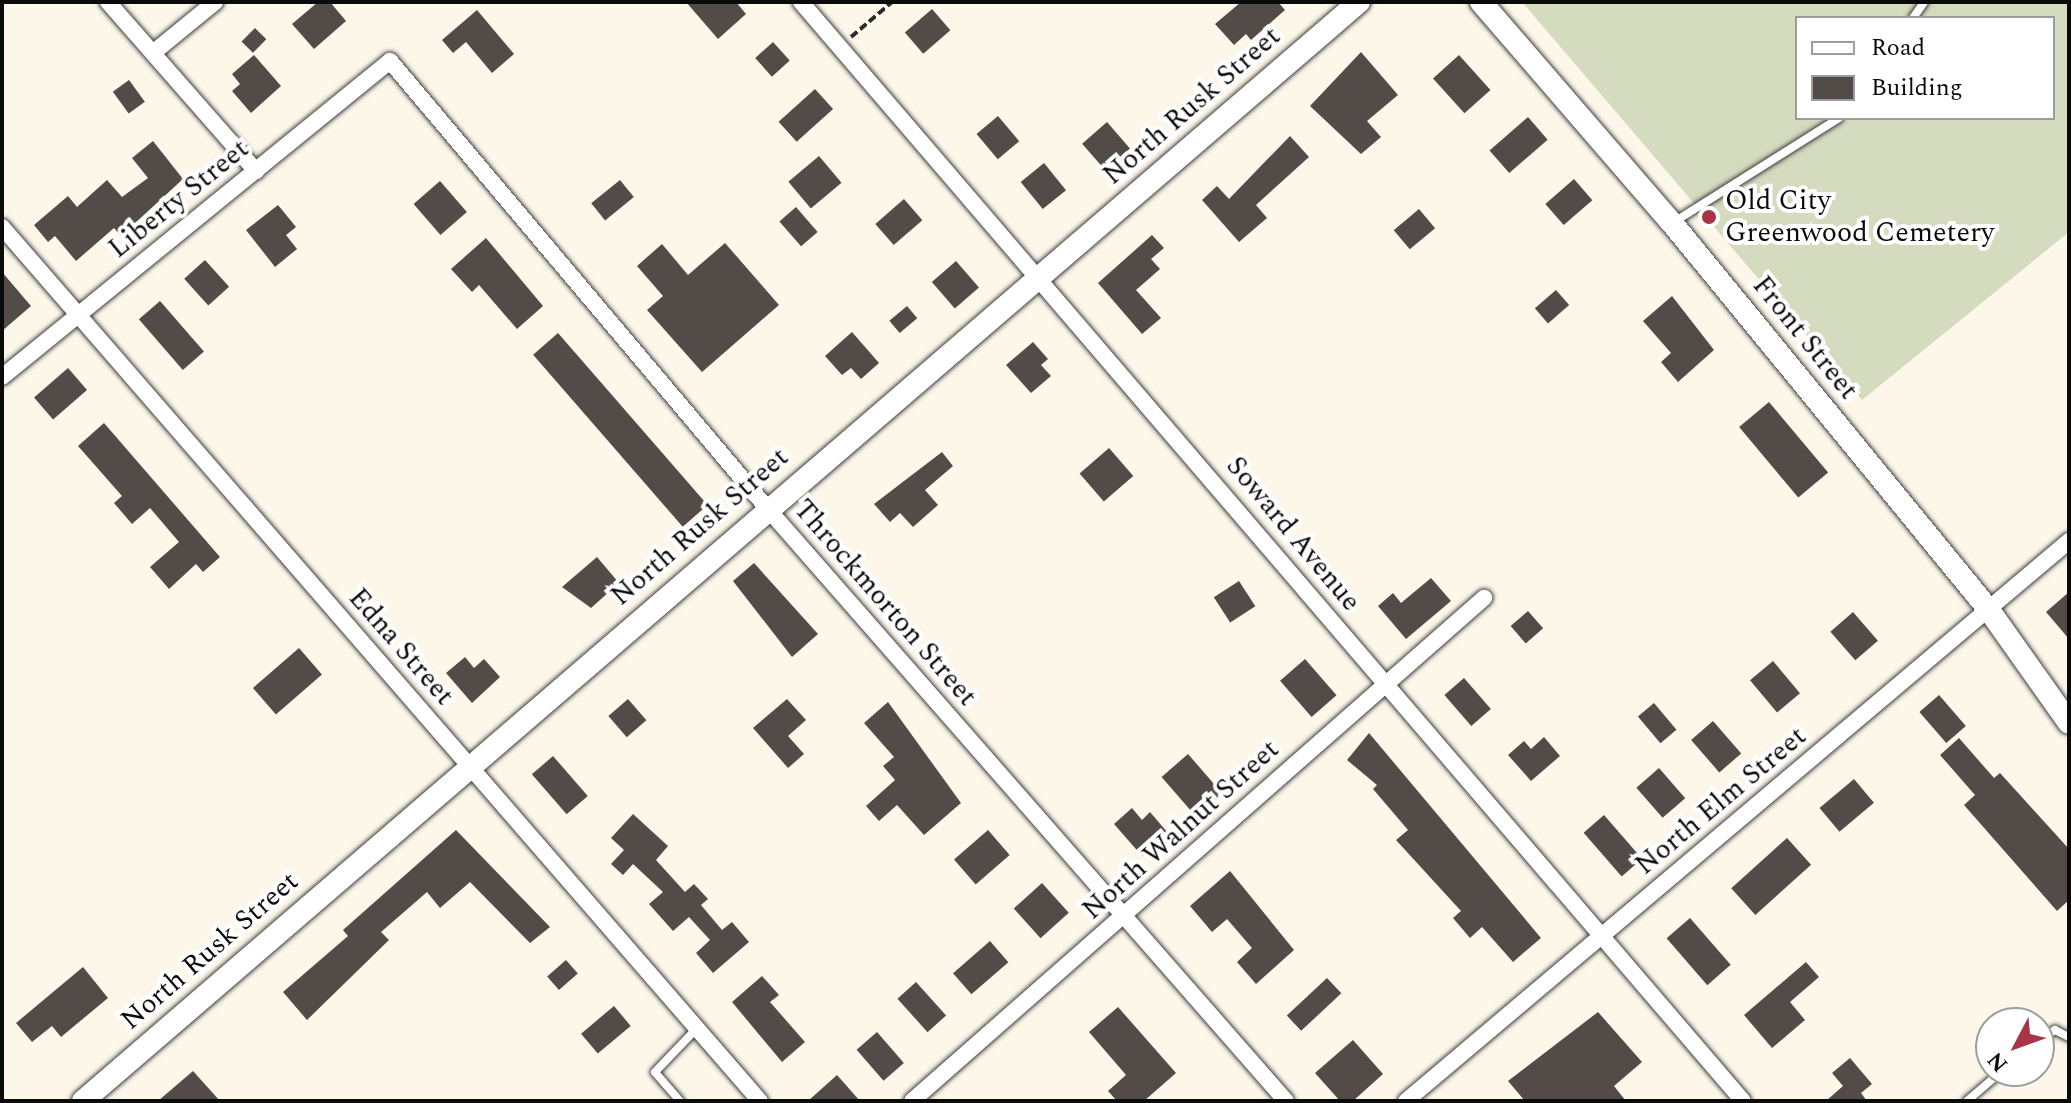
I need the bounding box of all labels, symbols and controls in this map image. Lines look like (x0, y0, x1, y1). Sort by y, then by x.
legend (1795, 16, 2055, 120)
street label: North Rusk Street (1096, 20, 1288, 192)
text: Road (1871, 30, 1925, 66)
text: Building (1871, 70, 1963, 106)
street label: Liberty Street (102, 132, 256, 266)
place label: Old City Greenwood Cemetery (1725, 184, 1995, 250)
marker: Old City Greenwood Cemetery (1700, 208, 1718, 226)
street label: Front Street (1745, 269, 1865, 407)
street label: North Rusk Street (604, 441, 796, 613)
street label: Soward Avenue (1219, 450, 1367, 618)
street label: Throckmorton Street (786, 493, 984, 713)
street label: Edna Street (341, 582, 461, 712)
street label: North Elm Street (1629, 720, 1813, 882)
street label: North Walnut Street (1076, 733, 1286, 927)
street label: North Rusk Street (114, 865, 306, 1037)
north arrow (1975, 1007, 2055, 1087)
text: N (1980, 1044, 2016, 1079)

